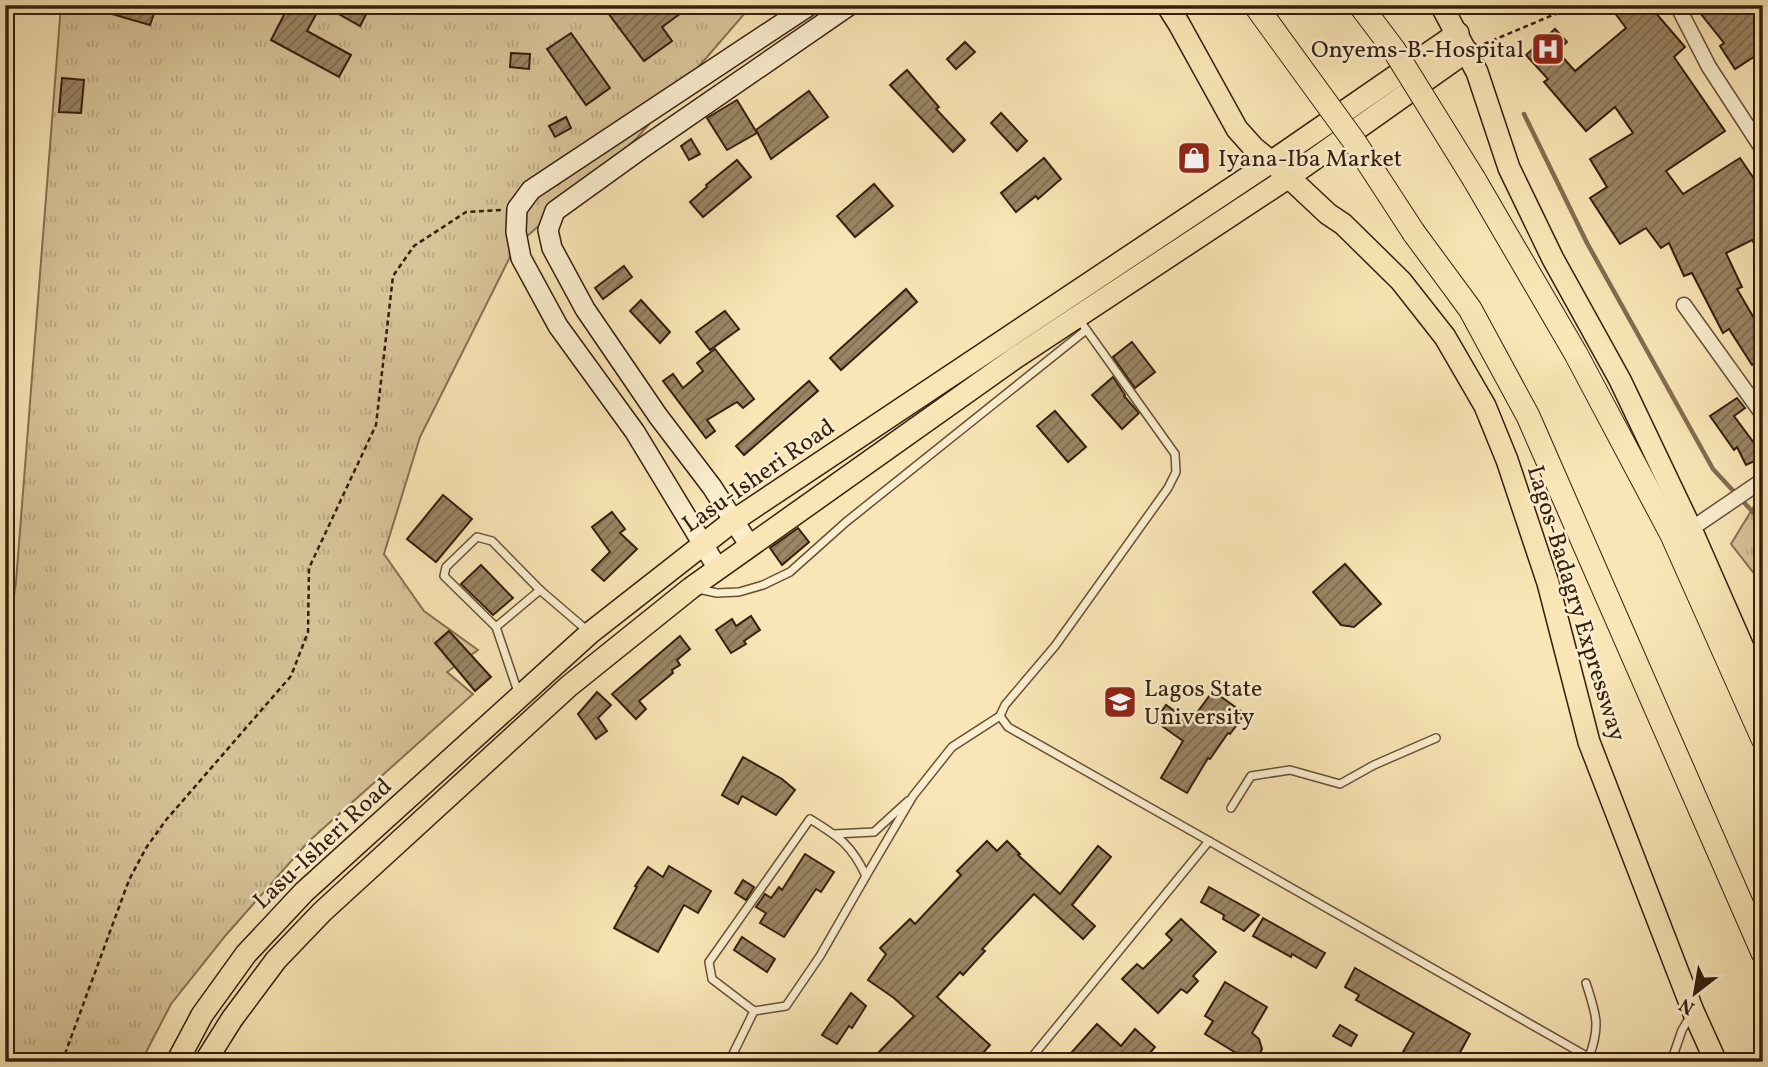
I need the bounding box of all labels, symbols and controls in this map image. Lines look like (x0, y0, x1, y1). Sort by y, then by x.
hospital icon: Onyems-B.-Hospital (1529, 30, 1567, 68)
place label: Onyems-B.-Hospital (1311, 34, 1524, 68)
shop icon: Iyana-Iba Market (1175, 139, 1213, 177)
place label: Iyana-Iba Market (1218, 143, 1402, 177)
street label: Lasu-Isheri Road (676, 411, 842, 542)
street label: Lagos-Badagry Expressway (1517, 461, 1633, 746)
place label: Lagos State University (1144, 673, 1262, 735)
school or university icon: Lagos State University (1101, 683, 1139, 721)
street label: Lasu-Isheri Road (246, 771, 401, 918)
north arrow (1660, 958, 1730, 1028)
text: N (1674, 991, 1700, 1021)

